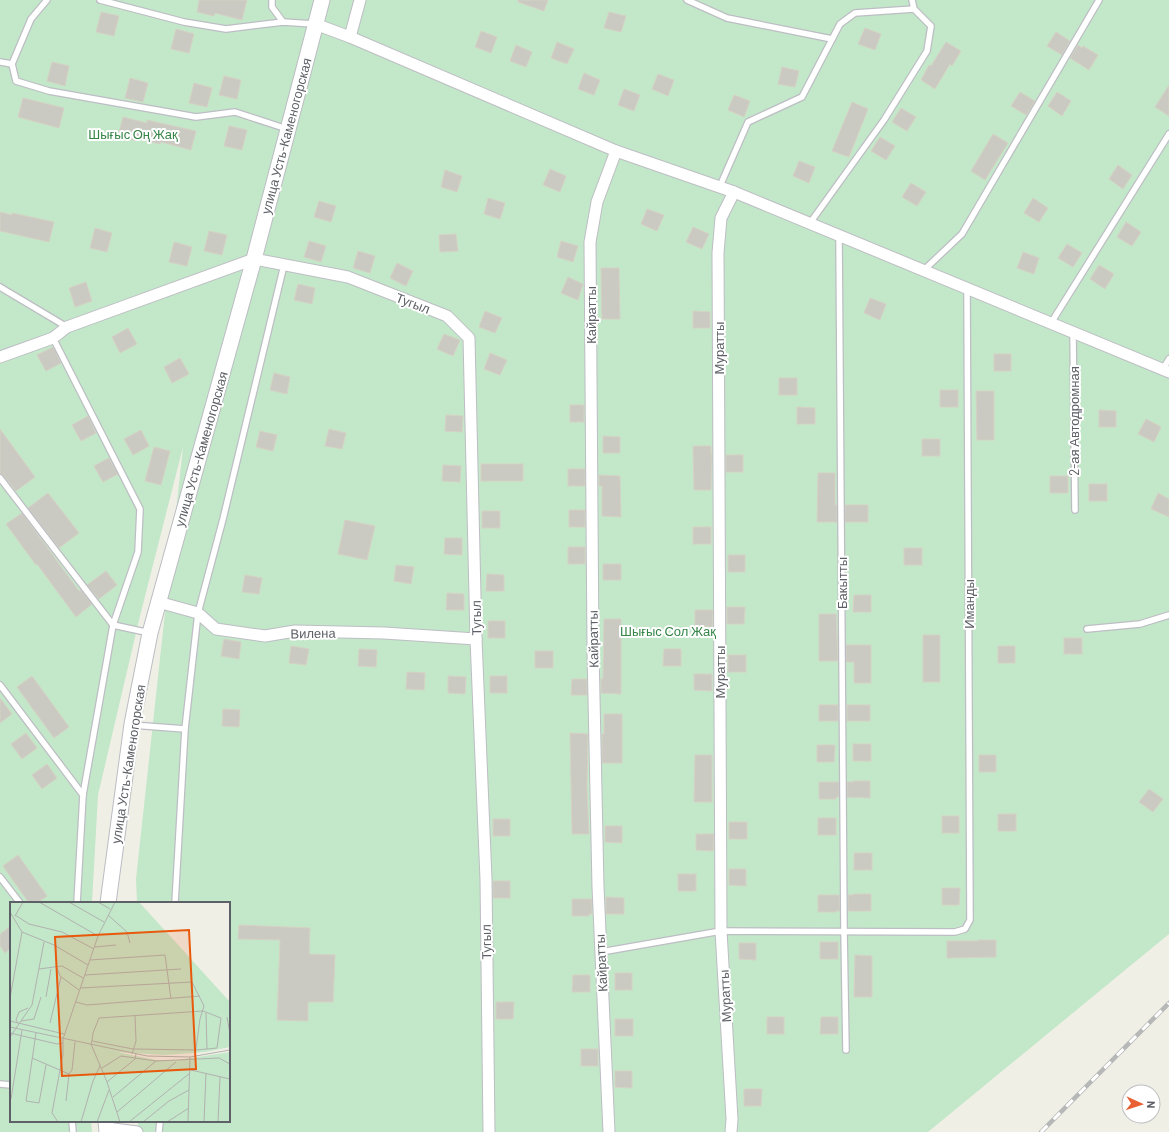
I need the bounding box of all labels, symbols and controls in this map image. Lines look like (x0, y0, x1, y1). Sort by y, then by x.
street label: улица Усть-Каменогорская (257, 56, 315, 216)
park label: Шығыс Оң Жақ (88, 126, 178, 142)
street label: Кайратты (583, 286, 599, 344)
street label: Тугыл (394, 289, 432, 317)
street label: Муратты (711, 322, 727, 374)
street label: 2-ая Автодромная (1066, 366, 1082, 476)
street label: улица Усть-Каменогорская (171, 369, 231, 529)
street label: Бакытты (834, 557, 850, 609)
street label: Иманды (961, 579, 977, 629)
street label: Тугыл (468, 600, 484, 636)
street label: Кайратты (584, 610, 602, 668)
park label: Шығыс Сол Жақ (620, 623, 716, 639)
street label: Вилена (290, 625, 336, 641)
street label: Муратты (712, 646, 728, 698)
street label: улица Усть-Каменогорская (107, 683, 149, 845)
inset map (10, 902, 230, 1122)
street label: Тугыл (478, 924, 494, 960)
street label: Кайратты (592, 934, 610, 992)
street label: Муратты (716, 969, 734, 1023)
north arrow (1121, 1084, 1161, 1124)
text: N (1145, 1101, 1158, 1109)

